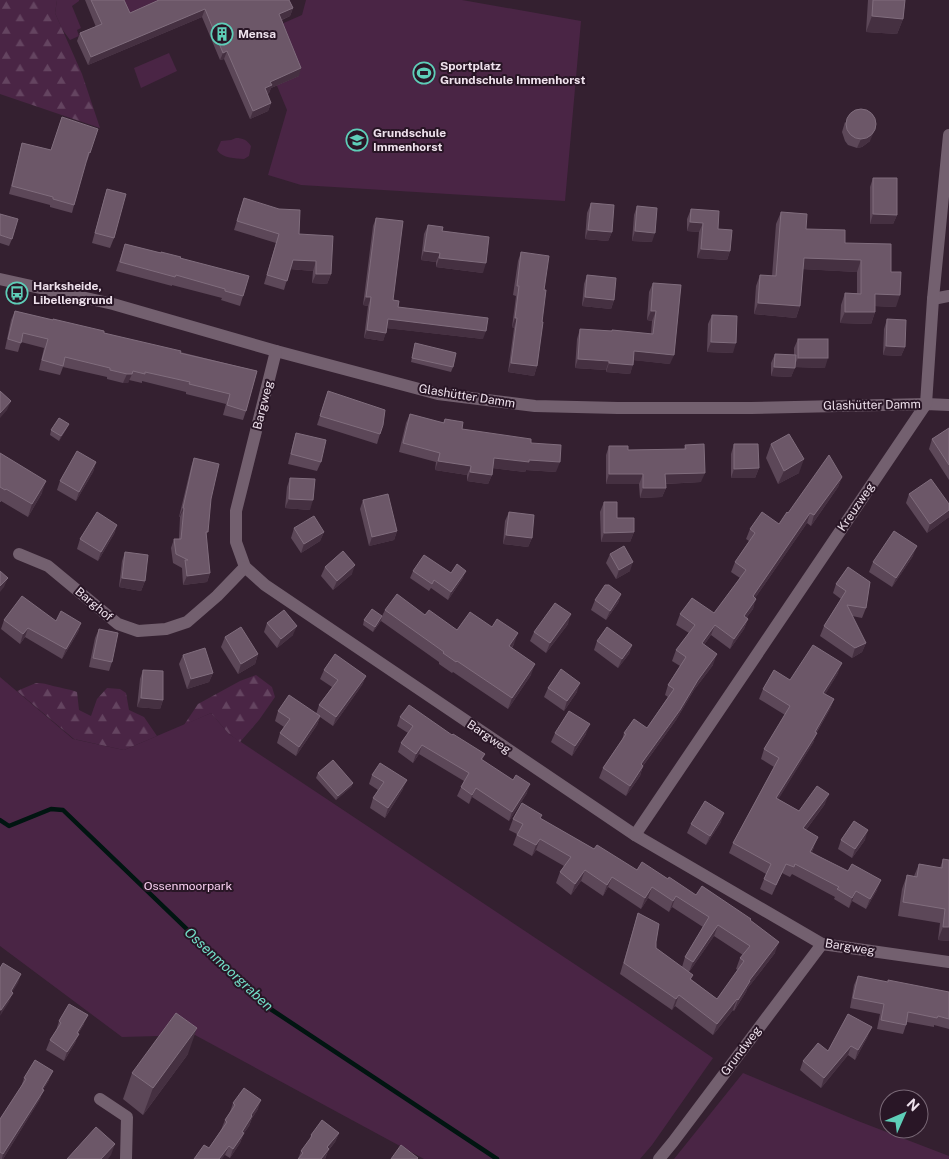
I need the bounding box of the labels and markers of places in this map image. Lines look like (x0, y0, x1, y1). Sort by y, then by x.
building icon: Mensa (210, 22, 234, 46)
place label: Mensa (238, 27, 276, 41)
place label: Sportplatz Grundschule Immenhorst (440, 59, 585, 87)
sports icon: Sportplatz Grundschule Immenhorst (412, 61, 436, 85)
place label: Grundschule Immenhorst (373, 126, 446, 154)
school or university icon: Grundschule Immenhorst (345, 128, 369, 152)
place label: Harksheide, Libellengrund (33, 279, 113, 307)
bus stop icon: Harksheide, Libellengrund (5, 281, 29, 305)

